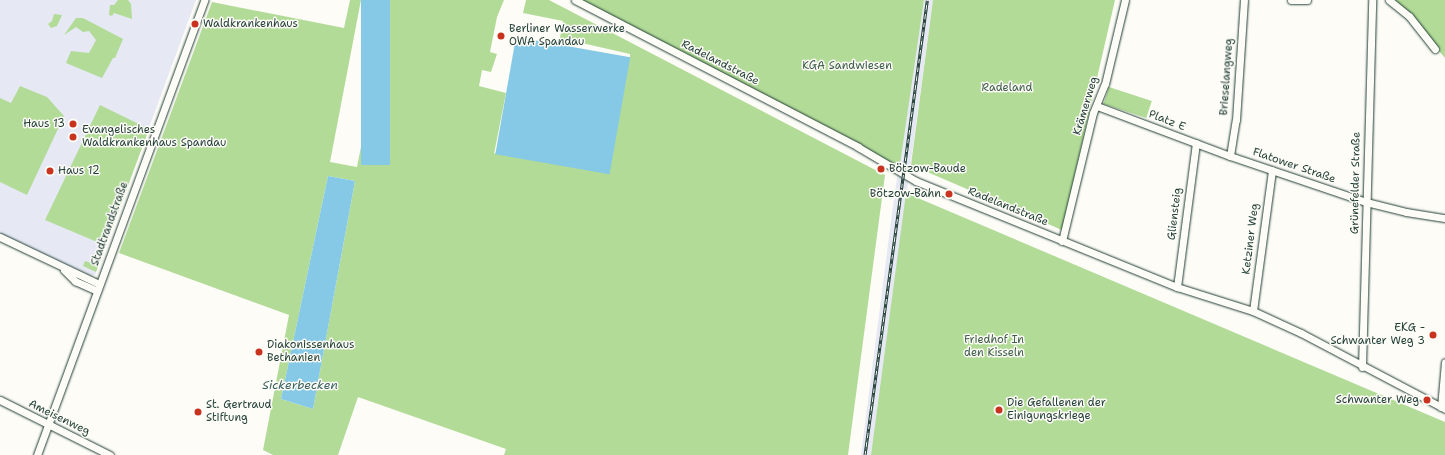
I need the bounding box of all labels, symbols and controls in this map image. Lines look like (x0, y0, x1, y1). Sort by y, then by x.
place label: Waldkrankenhaus (203, 17, 298, 31)
marker: Waldkrankenhaus (190, 19, 200, 29)
place label: Berliner Wasserwerke OWA Spandau (509, 23, 625, 49)
marker: Berliner Wasserwerke OWA Spandau (496, 31, 506, 41)
street label: Radelandstraße (679, 38, 761, 88)
street label: Brieselangweg (1218, 38, 1236, 116)
park label: KGA Sandwiesen (802, 59, 892, 73)
street label: Krämerweg (1071, 75, 1101, 137)
park label: Radeland (982, 81, 1032, 95)
street label: Platz E (1147, 108, 1187, 134)
place label: Haus 13 (23, 117, 65, 131)
marker: Haus 13 (68, 119, 78, 129)
place label: Evangelisches Waldkrankenhaus Spandau (82, 124, 226, 150)
marker: Evangelisches Waldkrankenhaus Spandau (67, 131, 79, 143)
street label: Grünefelder Straße (1349, 132, 1363, 234)
street label: Flatower Straße (1251, 146, 1337, 186)
place label: Bötzow-Baude (889, 162, 966, 176)
place label: Haus 12 (58, 164, 100, 178)
marker: Bötzow-Baude (876, 164, 886, 174)
marker: Haus 12 (45, 166, 55, 176)
street label: Stadtrandstraße (89, 180, 131, 268)
street label: Radelandstraße (966, 185, 1050, 229)
place label: Bötzow-Bahn (870, 187, 941, 201)
street label: Gliensteig (1165, 187, 1185, 241)
marker: Bötzow-Bahn (944, 189, 954, 199)
street label: Ketziner Weg (1240, 203, 1262, 275)
place label: EKG - Schwanter Weg 3 (1330, 322, 1425, 348)
marker: EKG - Schwanter Weg 3 (1428, 330, 1438, 340)
park label: Friedhof In den Kisseln (964, 334, 1024, 360)
place label: Diakonissenhaus Bethanien (267, 339, 354, 365)
marker: Diakonissenhaus Bethanien (254, 347, 264, 357)
water label: Sickerbecken (262, 379, 338, 393)
place label: Schwanter Weg (1336, 393, 1419, 407)
marker: Schwanter Weg (1422, 395, 1432, 405)
street label: Ameisenweg (26, 397, 92, 439)
place label: Die Gefallenen der Einigungskriege (1007, 397, 1106, 423)
place label: St. Gertraud Stiftung (206, 399, 271, 425)
marker: Die Gefallenen der Einigungskriege (994, 405, 1004, 415)
marker: St. Gertraud Stiftung (193, 407, 203, 417)

